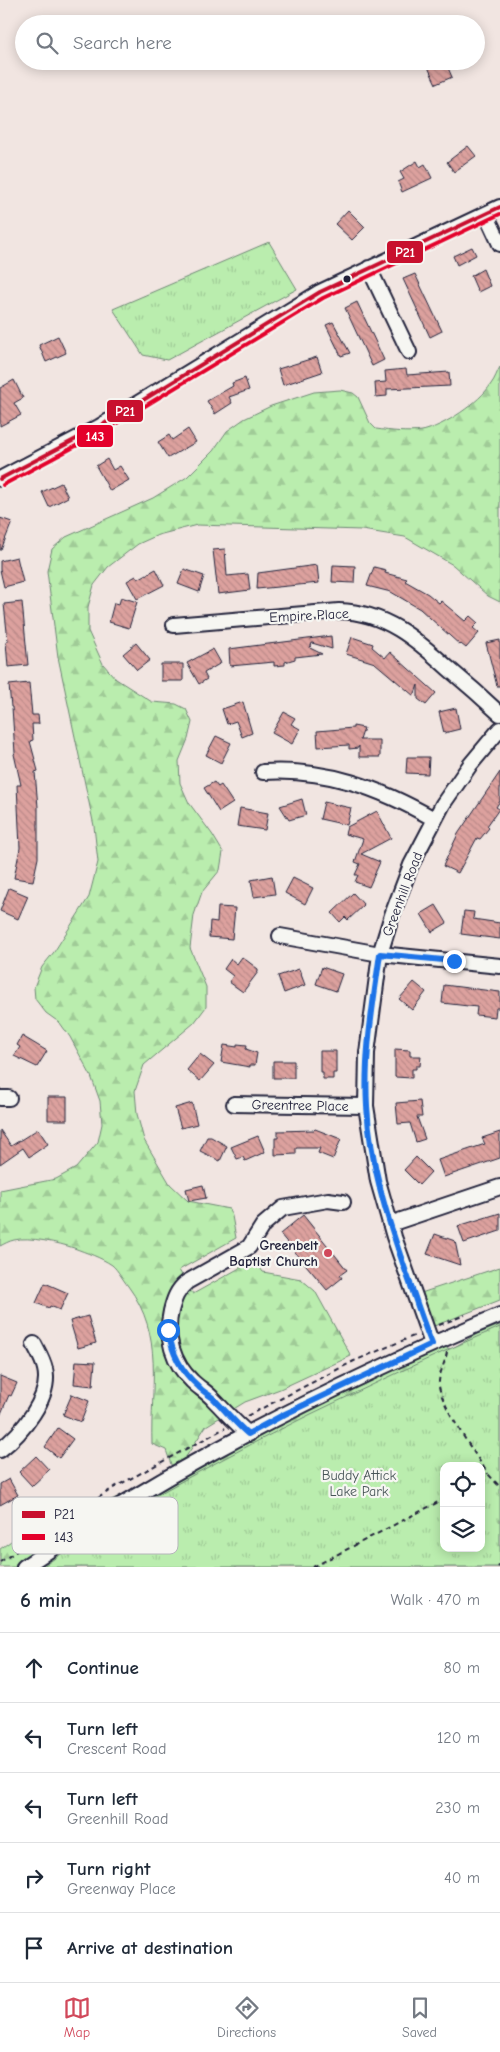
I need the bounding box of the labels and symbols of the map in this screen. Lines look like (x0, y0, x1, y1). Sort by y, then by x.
line badge: P21 (386, 240, 424, 264)
text: P21 (395, 244, 415, 261)
unlabelled marker (342, 274, 352, 284)
line badge: P21 (106, 399, 144, 423)
text: P21 (115, 403, 135, 420)
line badge: 143 (76, 424, 114, 448)
text: 143 (86, 428, 105, 445)
street label: Empire Place (269, 605, 349, 626)
street label: Greenhill Road (379, 850, 426, 939)
route end (443, 950, 466, 973)
street label: Greentree Place (251, 1096, 349, 1115)
place label: Greenbelt Baptist Church (229, 1237, 318, 1270)
marker: Greenbelt Baptist Church (322, 1247, 334, 1259)
route start (157, 1319, 180, 1342)
park label: Buddy Attick Lake Park (322, 1467, 396, 1500)
legend (12, 1497, 178, 1554)
text: P21 (54, 1506, 75, 1523)
text: 143 (54, 1529, 73, 1546)

